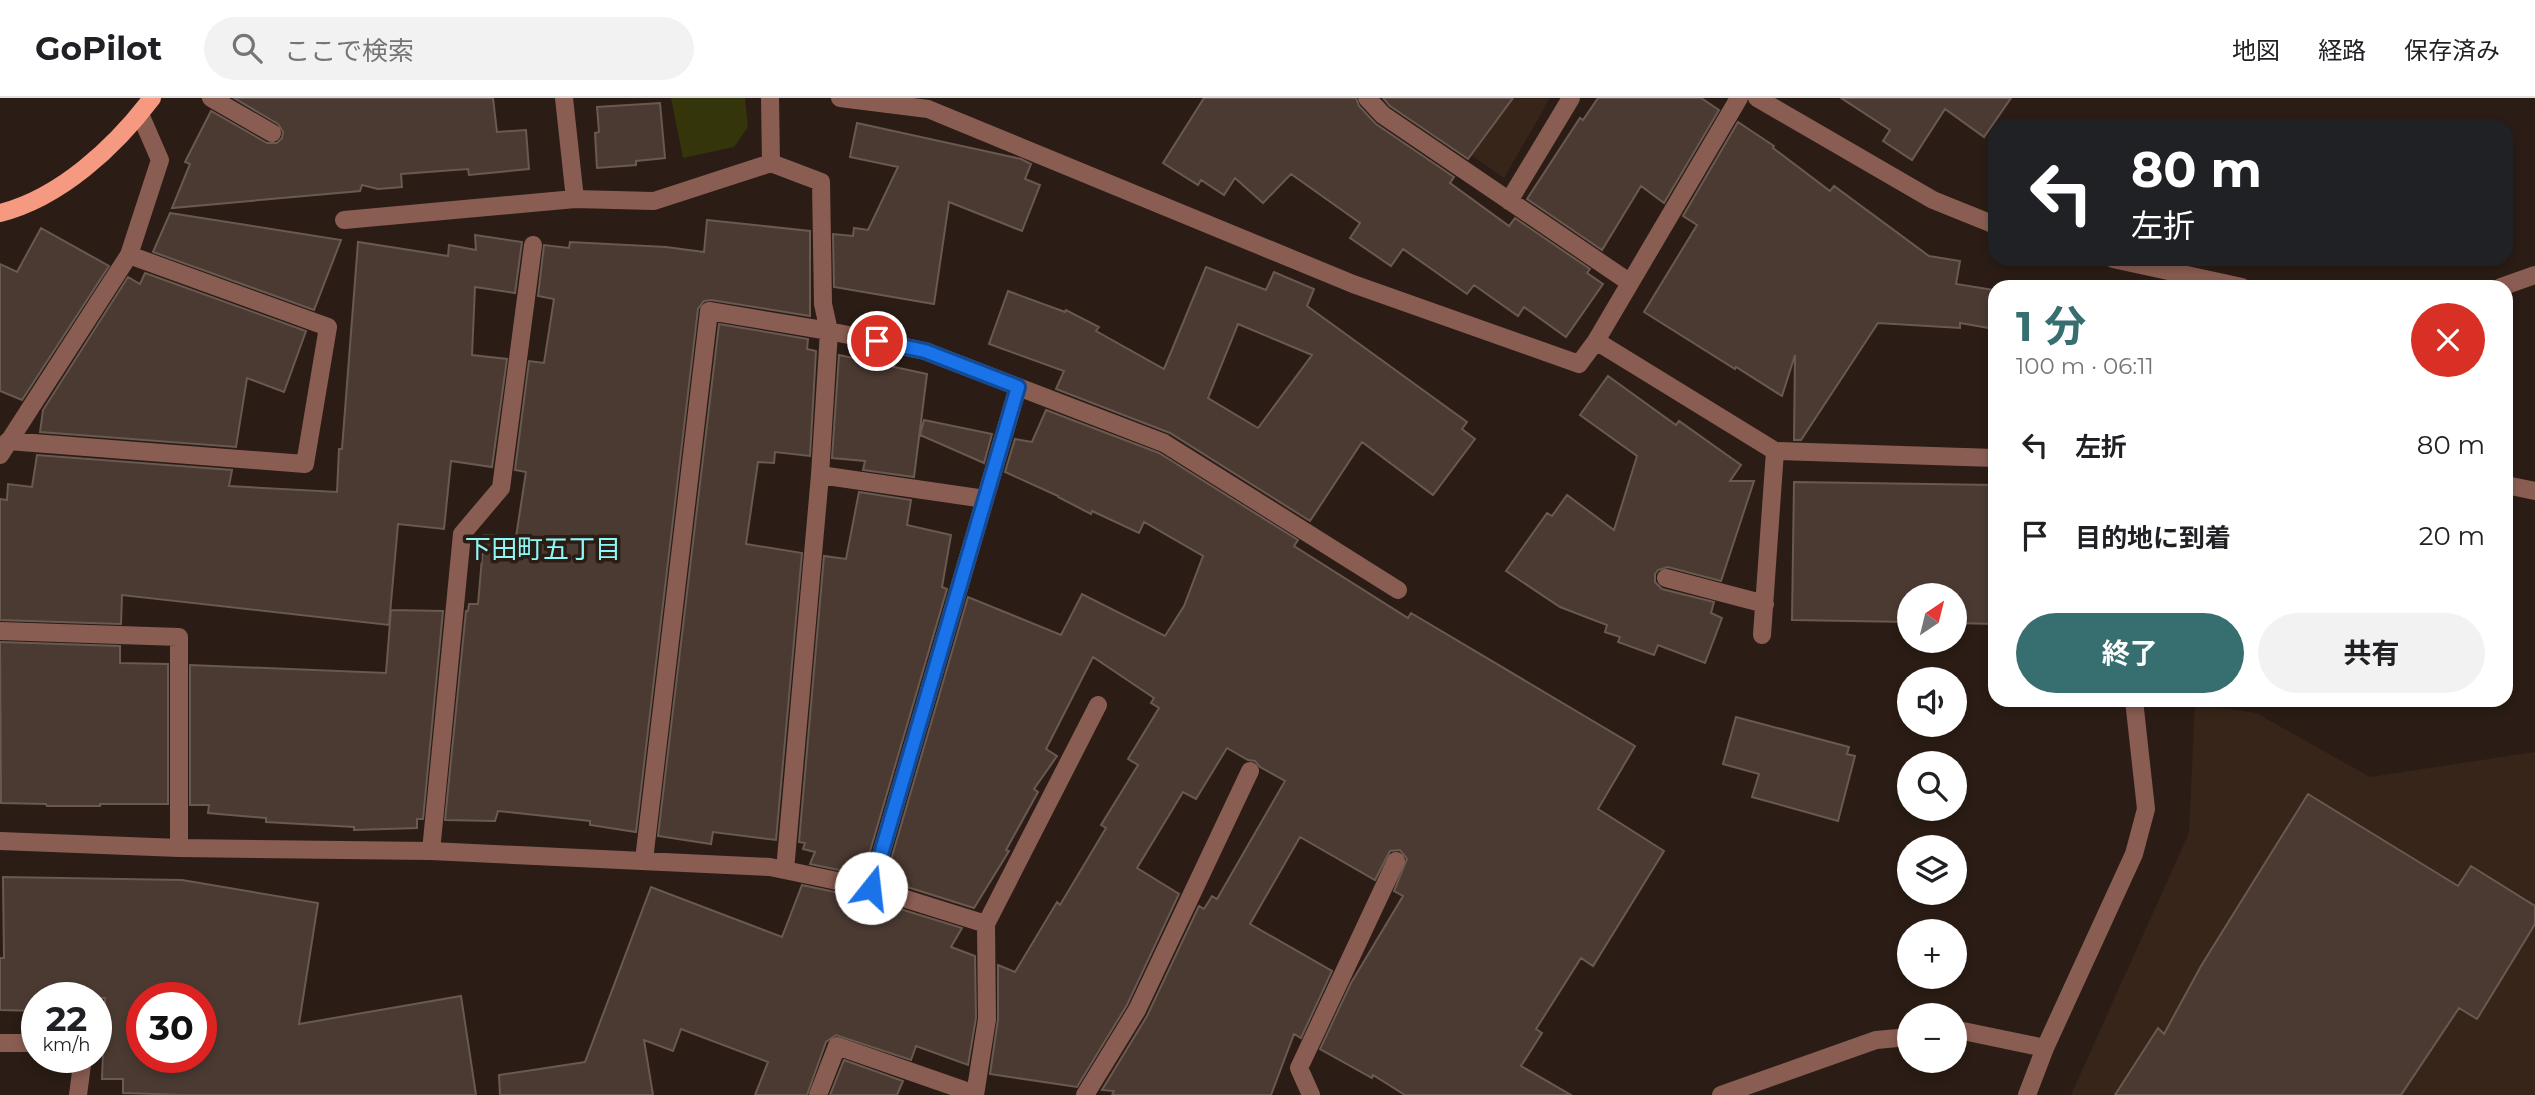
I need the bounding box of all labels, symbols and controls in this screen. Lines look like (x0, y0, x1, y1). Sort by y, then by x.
search box (204, 17, 694, 80)
text: GoPilot (35, 28, 162, 68)
icon: search (228, 29, 266, 67)
text: ここで検索 (284, 35, 414, 67)
text: 地図 (2232, 36, 2280, 65)
text: 経路 (2318, 36, 2366, 65)
text: 保存済み (2404, 36, 2500, 65)
text: 80 m (2131, 140, 2262, 199)
icon: left (2016, 147, 2107, 238)
text: 左折 (2131, 206, 2195, 245)
text: 1 分 (2016, 300, 2086, 352)
button: close (2411, 303, 2485, 377)
pin (847, 311, 907, 371)
icon: arrive (858, 322, 896, 360)
text: 100 m · 06:11 (2016, 352, 2154, 380)
icon: left (2016, 426, 2054, 464)
text: 80 m (2417, 429, 2485, 461)
text: 左折 (2075, 431, 2127, 463)
icon: arrive (2016, 517, 2054, 555)
text: 20 m (2419, 520, 2485, 552)
text: 目的地に到着 (2075, 522, 2231, 554)
district label: 下田町五丁目 (465, 533, 621, 565)
north arrow (1897, 583, 1967, 653)
map controls (1897, 583, 1967, 1073)
button: 終了 (2016, 613, 2244, 693)
button: 共有 (2258, 613, 2485, 693)
button: sound (1897, 667, 1967, 737)
button: search (1897, 751, 1967, 821)
button: layers (1897, 835, 1967, 905)
position arrow (834, 851, 908, 925)
button: + (1897, 919, 1967, 989)
speed limit sign: 30 (126, 982, 217, 1073)
text: 22 (46, 997, 87, 1040)
button: − (1897, 1003, 1967, 1073)
text: km/h (42, 1034, 91, 1056)

